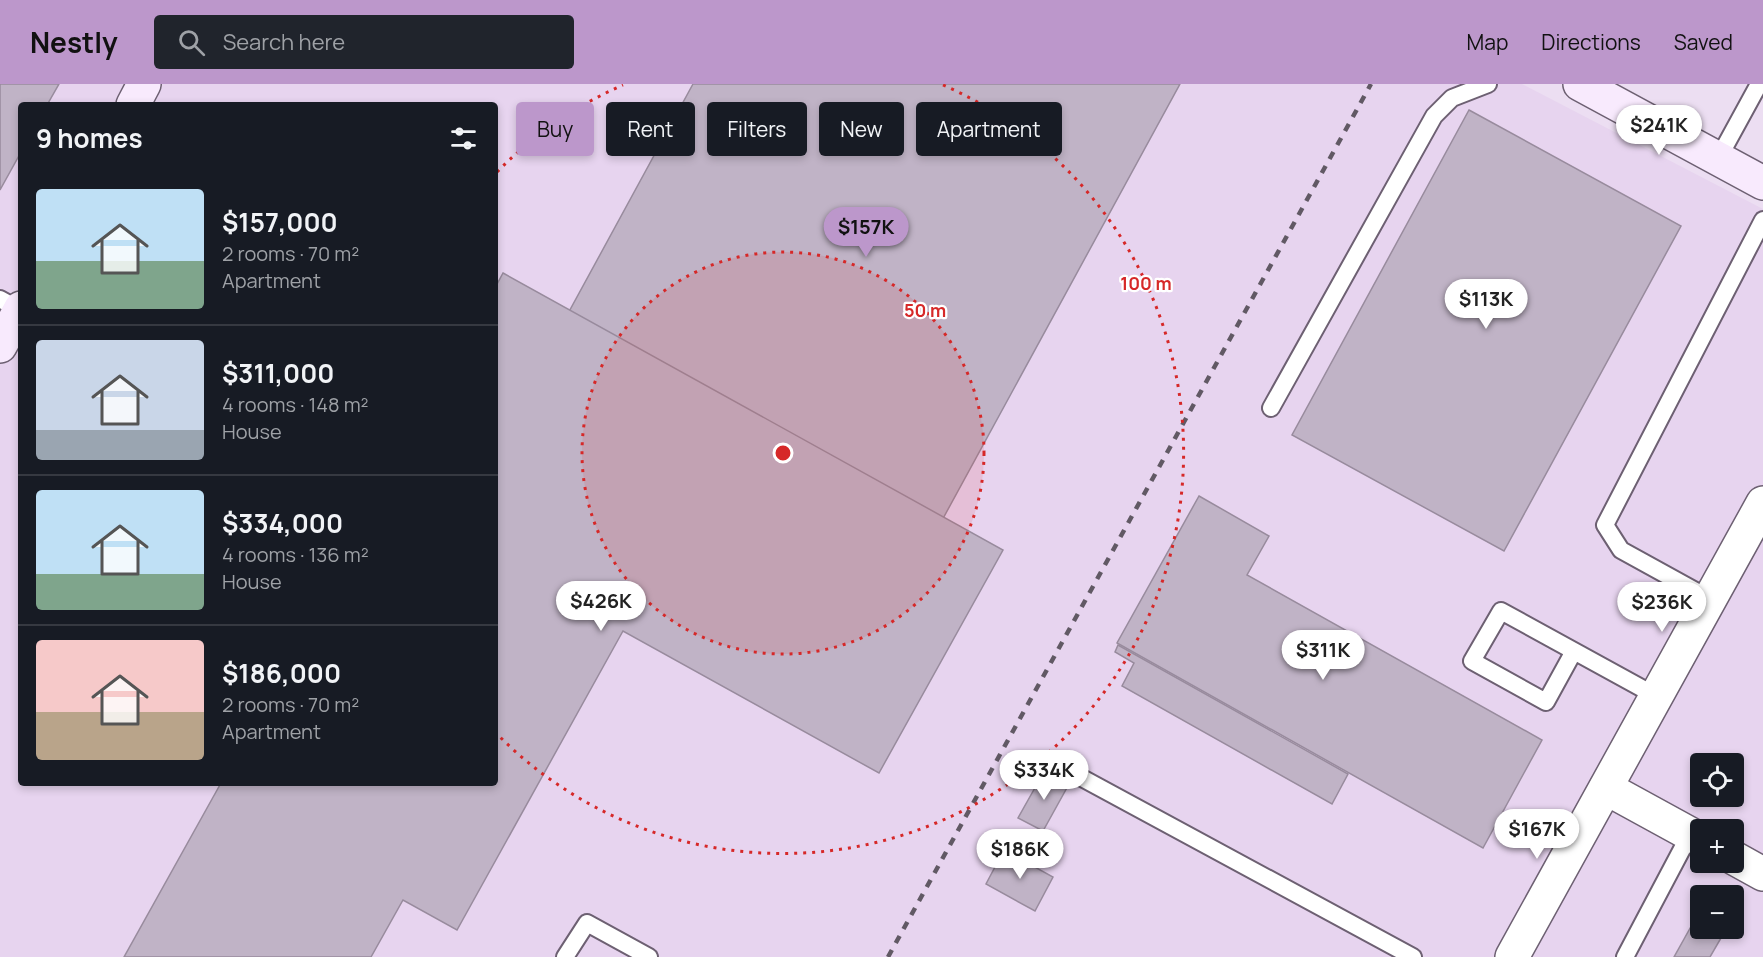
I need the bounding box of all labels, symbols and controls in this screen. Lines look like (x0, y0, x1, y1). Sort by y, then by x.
search box (154, 15, 574, 69)
text: Nestly (30, 23, 118, 61)
icon: search (175, 26, 208, 59)
text: Search here (223, 27, 345, 57)
text: Map (1467, 28, 1508, 56)
text: Directions (1541, 28, 1641, 56)
text: Saved (1674, 28, 1733, 56)
chip: Buy (516, 102, 594, 156)
chip: Rent (606, 102, 695, 156)
chip: Filters (707, 102, 807, 156)
chip: New (819, 102, 904, 156)
chip: Apartment (916, 102, 1062, 156)
pin: $241K (1617, 105, 1701, 156)
text: $241K (1630, 111, 1688, 138)
text: 9 homes (36, 120, 143, 156)
icon: filters (447, 122, 480, 155)
text: $157,000 (222, 204, 338, 240)
pin: $157K (824, 207, 908, 258)
icon: home (84, 213, 156, 285)
text: $157K (838, 213, 894, 240)
text: 2 rooms · 70 m² (222, 240, 359, 267)
text: Apartment (222, 267, 321, 294)
text: 100 m (1120, 271, 1172, 295)
pin: $113K (1444, 279, 1528, 330)
text: $113K (1459, 285, 1513, 312)
text: 50 m (904, 298, 946, 322)
text: $311,000 (222, 355, 334, 391)
icon: home (84, 364, 156, 436)
text: 4 rooms · 148 m² (222, 391, 369, 418)
text: House (222, 418, 282, 445)
centre of rings (773, 443, 793, 463)
text: $334,000 (222, 505, 343, 541)
icon: home (84, 514, 156, 586)
text: 4 rooms · 136 m² (222, 541, 369, 568)
text: House (222, 568, 282, 595)
pin: $426K (559, 581, 643, 632)
pin: $236K (1620, 582, 1704, 633)
text: $426K (570, 587, 632, 614)
text: $236K (1631, 588, 1693, 615)
pin: $311K (1281, 630, 1365, 681)
text: $311K (1296, 636, 1350, 663)
text: $186,000 (222, 655, 341, 691)
icon: home (84, 664, 156, 736)
text: 2 rooms · 70 m² (222, 691, 359, 718)
text: Apartment (222, 718, 321, 745)
pin: $334K (1002, 750, 1086, 801)
map controls (1690, 753, 1744, 939)
button: locate (1690, 753, 1744, 807)
text: $334K (1014, 756, 1074, 783)
pin: $167K (1495, 809, 1579, 860)
text: $167K (1508, 815, 1566, 842)
button: + (1690, 819, 1744, 873)
pin: $186K (978, 829, 1062, 880)
text: $186K (991, 835, 1049, 862)
button: − (1690, 885, 1744, 939)

